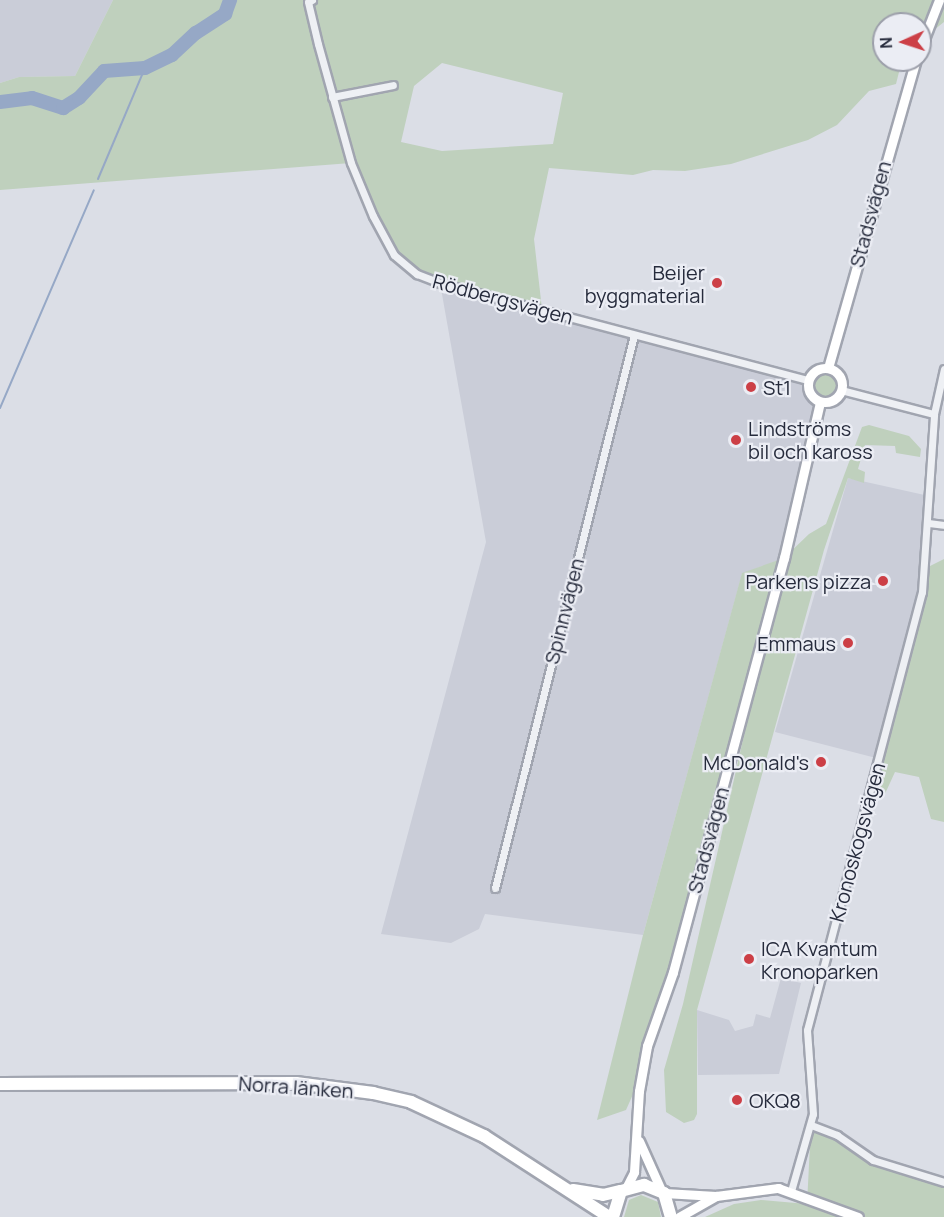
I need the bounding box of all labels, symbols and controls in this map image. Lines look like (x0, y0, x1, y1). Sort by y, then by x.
north arrow (872, 12, 932, 72)
text: N (875, 37, 897, 49)
street label: Stadsvägen (844, 158, 896, 270)
place label: Beijer byggmaterial (585, 260, 705, 307)
street label: Rödbergsvägen (430, 269, 576, 329)
marker: Beijer byggmaterial (710, 276, 724, 290)
place label: St1 (763, 375, 791, 399)
marker: St1 (744, 380, 758, 394)
place label: Lindströms bil och kaross (748, 416, 873, 463)
marker: Lindströms bil och kaross (729, 433, 743, 447)
street label: Spinnvägen (539, 556, 589, 666)
place label: Parkens pizza (745, 569, 871, 593)
marker: Parkens pizza (876, 574, 890, 588)
place label: Emmaus (757, 631, 836, 655)
marker: Emmaus (841, 636, 855, 650)
place label: McDonald's (703, 750, 809, 774)
marker: McDonald's (814, 755, 828, 769)
street label: Kronoskogsvägen (824, 760, 890, 924)
street label: Stadsvägen (682, 784, 734, 896)
place label: ICA Kvantum Kronoparken (761, 936, 879, 983)
marker: ICA Kvantum Kronoparken (742, 952, 756, 966)
street label: Norra länken (238, 1071, 354, 1103)
place label: OKQ8 (749, 1088, 801, 1112)
marker: OKQ8 (730, 1093, 744, 1107)

